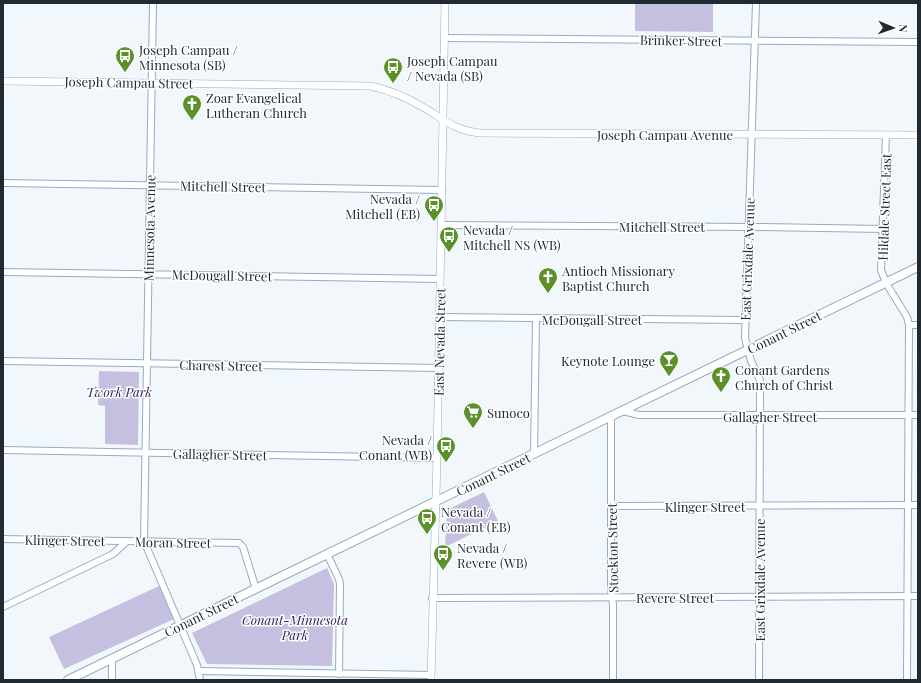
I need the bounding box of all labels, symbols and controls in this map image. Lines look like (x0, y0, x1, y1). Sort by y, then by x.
north arrow (873, 8, 913, 48)
text: N (896, 24, 911, 33)
street label: Brinker Street (640, 31, 723, 49)
place label: Joseph Campau / Minnesota (SB) (138, 41, 238, 73)
bus stop icon: Joseph Campau / Minnesota (SB) (114, 45, 136, 73)
place label: Joseph Campau / Nevada (SB) (406, 52, 498, 84)
bus stop icon: Joseph Campau / Nevada (SB) (382, 56, 404, 84)
street label: Joseph Campau Street (64, 72, 194, 92)
place label: Zoar Evangelical Lutheran Church (206, 89, 307, 121)
church icon: Zoar Evangelical Lutheran Church (181, 93, 203, 121)
street label: Joseph Campau Avenue (596, 126, 734, 143)
street label: Hildale Street East (874, 153, 894, 261)
street label: Minnesota Avenue (140, 174, 158, 282)
street label: Mitchell Street (180, 177, 266, 195)
place label: Nevada / Mitchell (EB) (345, 190, 420, 222)
bus stop icon: Nevada / Mitchell (EB) (423, 194, 445, 222)
street label: East Grixdale Avenue (736, 197, 758, 321)
street label: Mitchell Street (619, 218, 705, 235)
place label: Nevada / Mitchell NS (WB) (463, 221, 561, 253)
bus stop icon: Nevada / Mitchell NS (WB) (438, 225, 460, 253)
place label: Antioch Missionary Baptist Church (561, 262, 675, 294)
street label: McDougall Street (172, 266, 273, 284)
church icon: Antioch Missionary Baptist Church (537, 266, 559, 294)
street label: East Nevada Street (430, 287, 448, 396)
street label: Conant Street (744, 307, 824, 357)
street label: McDougall Street (542, 311, 643, 328)
bar icon: Keynote Lounge (658, 349, 680, 377)
place label: Keynote Lounge (561, 352, 655, 369)
street label: Charest Street (179, 356, 263, 374)
place label: Conant Gardens Church of Christ (735, 361, 834, 393)
church icon: Conant Gardens Church of Christ (710, 365, 732, 393)
park label: Twork Park (86, 383, 152, 400)
supermarket icon: Sunoco (462, 401, 484, 429)
place label: Sunoco (487, 404, 530, 421)
street label: Gallagher Street (723, 408, 817, 425)
place label: Nevada / Conant (WB) (359, 431, 432, 463)
bus stop icon: Nevada / Conant (WB) (435, 435, 457, 463)
street label: Gallagher Street (173, 445, 268, 463)
street label: Conant Street (453, 449, 533, 499)
street label: Klinger Street (665, 498, 746, 515)
place label: Nevada / Conant (EB) (441, 503, 511, 535)
street label: Stockton Street (603, 503, 621, 593)
bus stop icon: Nevada / Conant (EB) (416, 507, 438, 535)
street label: East Grixdale Avenue (751, 518, 768, 641)
street label: Klinger Street (25, 531, 106, 549)
street label: Moran Street (135, 533, 212, 551)
place label: Nevada / Revere (WB) (457, 539, 528, 571)
bus stop icon: Nevada / Revere (WB) (432, 543, 454, 571)
street label: Revere Street (636, 589, 714, 606)
street label: Conant Street (161, 590, 241, 640)
park label: Conant-Minnesota Park (242, 611, 348, 643)

